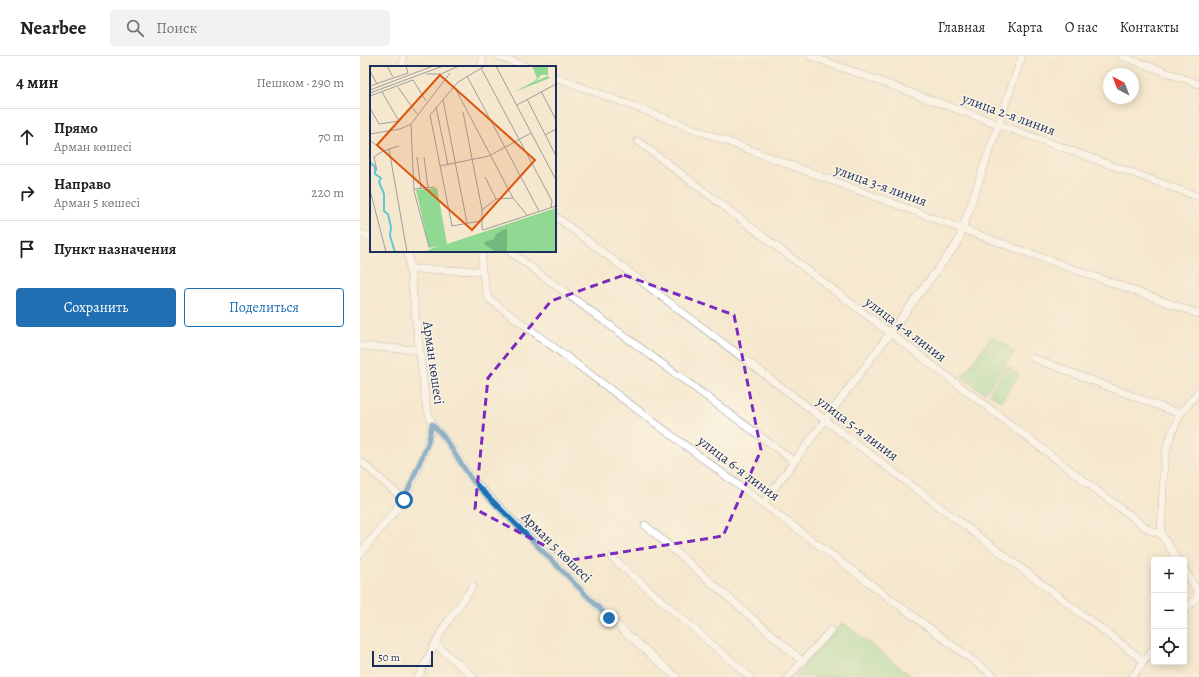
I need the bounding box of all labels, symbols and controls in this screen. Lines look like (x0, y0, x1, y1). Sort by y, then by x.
search box (110, 10, 390, 46)
text: Nearbee (20, 15, 86, 41)
icon: search (124, 17, 146, 39)
text: Поиск (156, 18, 197, 38)
text: Главная (938, 18, 985, 37)
text: Карта (1007, 18, 1043, 37)
text: О нас (1065, 18, 1098, 37)
text: Контакты (1120, 18, 1179, 37)
inset map (370, 66, 556, 252)
north arrow (1103, 68, 1139, 104)
text: 4 мин (16, 71, 59, 94)
text: Пешком · 290 m (257, 74, 344, 91)
street label: улица 2-я линия (959, 88, 1058, 140)
text: Прямо (54, 118, 98, 138)
icon: ahead (16, 126, 38, 148)
text: 70 m (318, 128, 344, 145)
text: Арман көшесі (54, 138, 132, 155)
street label: улица 3-я линия (831, 160, 930, 211)
text: Направо (54, 174, 111, 194)
icon: right (16, 182, 38, 204)
text: 220 m (311, 184, 344, 201)
text: Арман 5 көшесі (54, 194, 140, 211)
icon: arrive (16, 238, 38, 260)
text: Пункт назначения (54, 239, 176, 259)
button: Сохранить (16, 288, 176, 327)
button: Поделиться (184, 288, 344, 327)
street label: улица 4-я линия (860, 292, 951, 367)
street label: Арман көшесі (418, 319, 449, 406)
street label: улица 5-я линия (812, 391, 902, 465)
street label: улица 6-я линия (693, 431, 784, 506)
route start (395, 491, 413, 509)
street label: Арман 5 көшесі (516, 507, 596, 587)
map controls (1151, 557, 1187, 665)
button: + (1151, 557, 1187, 593)
button: − (1151, 593, 1187, 629)
route end (600, 609, 618, 627)
button: locate (1151, 629, 1187, 665)
scale bar (372, 649, 433, 668)
text: 50 m (378, 650, 400, 665)

